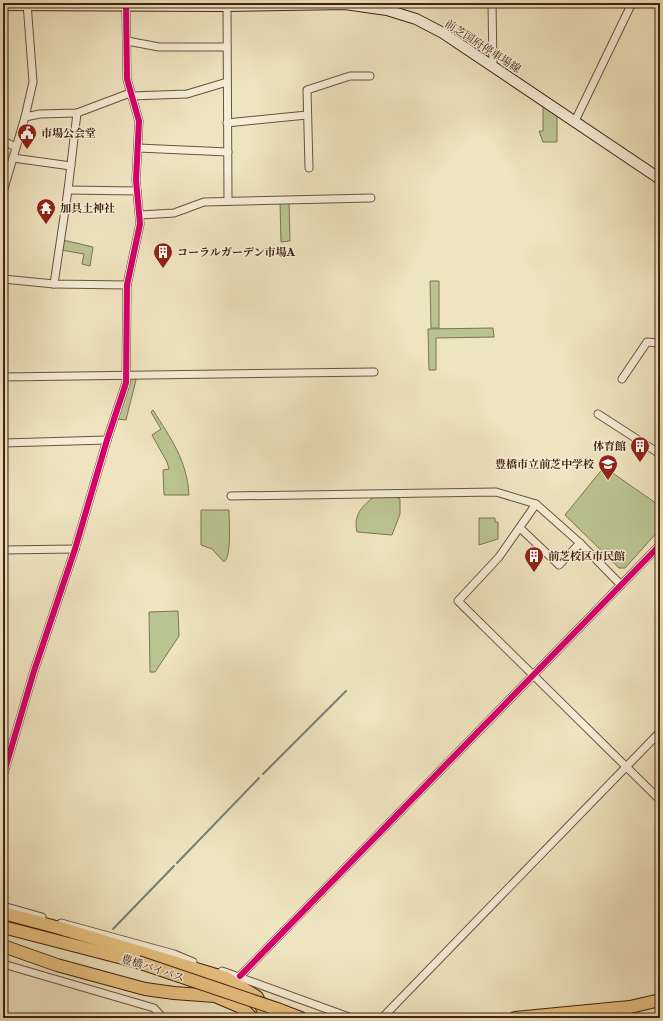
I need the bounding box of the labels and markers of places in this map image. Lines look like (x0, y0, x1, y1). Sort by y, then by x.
public building icon: 市場公会堂 (16, 122, 38, 150)
place label: 市場公会堂 (41, 126, 96, 140)
temple icon: 加具土神社 (35, 197, 57, 225)
place label: 加具土神社 (60, 201, 115, 215)
building icon: コーラルガーデン市場A (152, 241, 174, 269)
place label: コーラルガーデン市場A (177, 245, 295, 259)
building icon: 体育館 (629, 435, 651, 463)
place label: 体育館 (593, 439, 626, 453)
school or university icon: 豊橋市立前芝中学校 (597, 453, 619, 481)
place label: 豊橋市立前芝中学校 (495, 457, 594, 471)
building icon: 前芝校区市民館 (523, 545, 545, 573)
place label: 前芝校区市民館 (548, 549, 625, 563)

